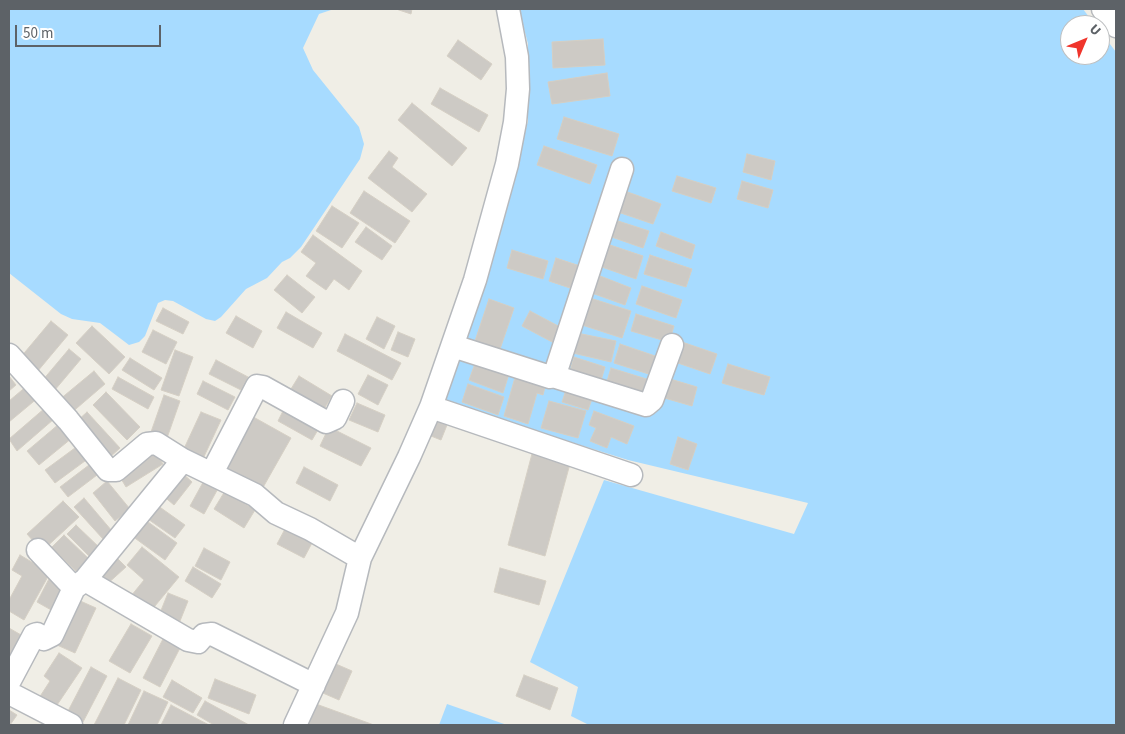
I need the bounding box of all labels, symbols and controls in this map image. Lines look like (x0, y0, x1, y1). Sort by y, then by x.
scale bar (18, 15, 164, 47)
north arrow (1060, 15, 1110, 65)
text: U (1085, 20, 1105, 40)
text: 50 m (23, 23, 53, 44)

